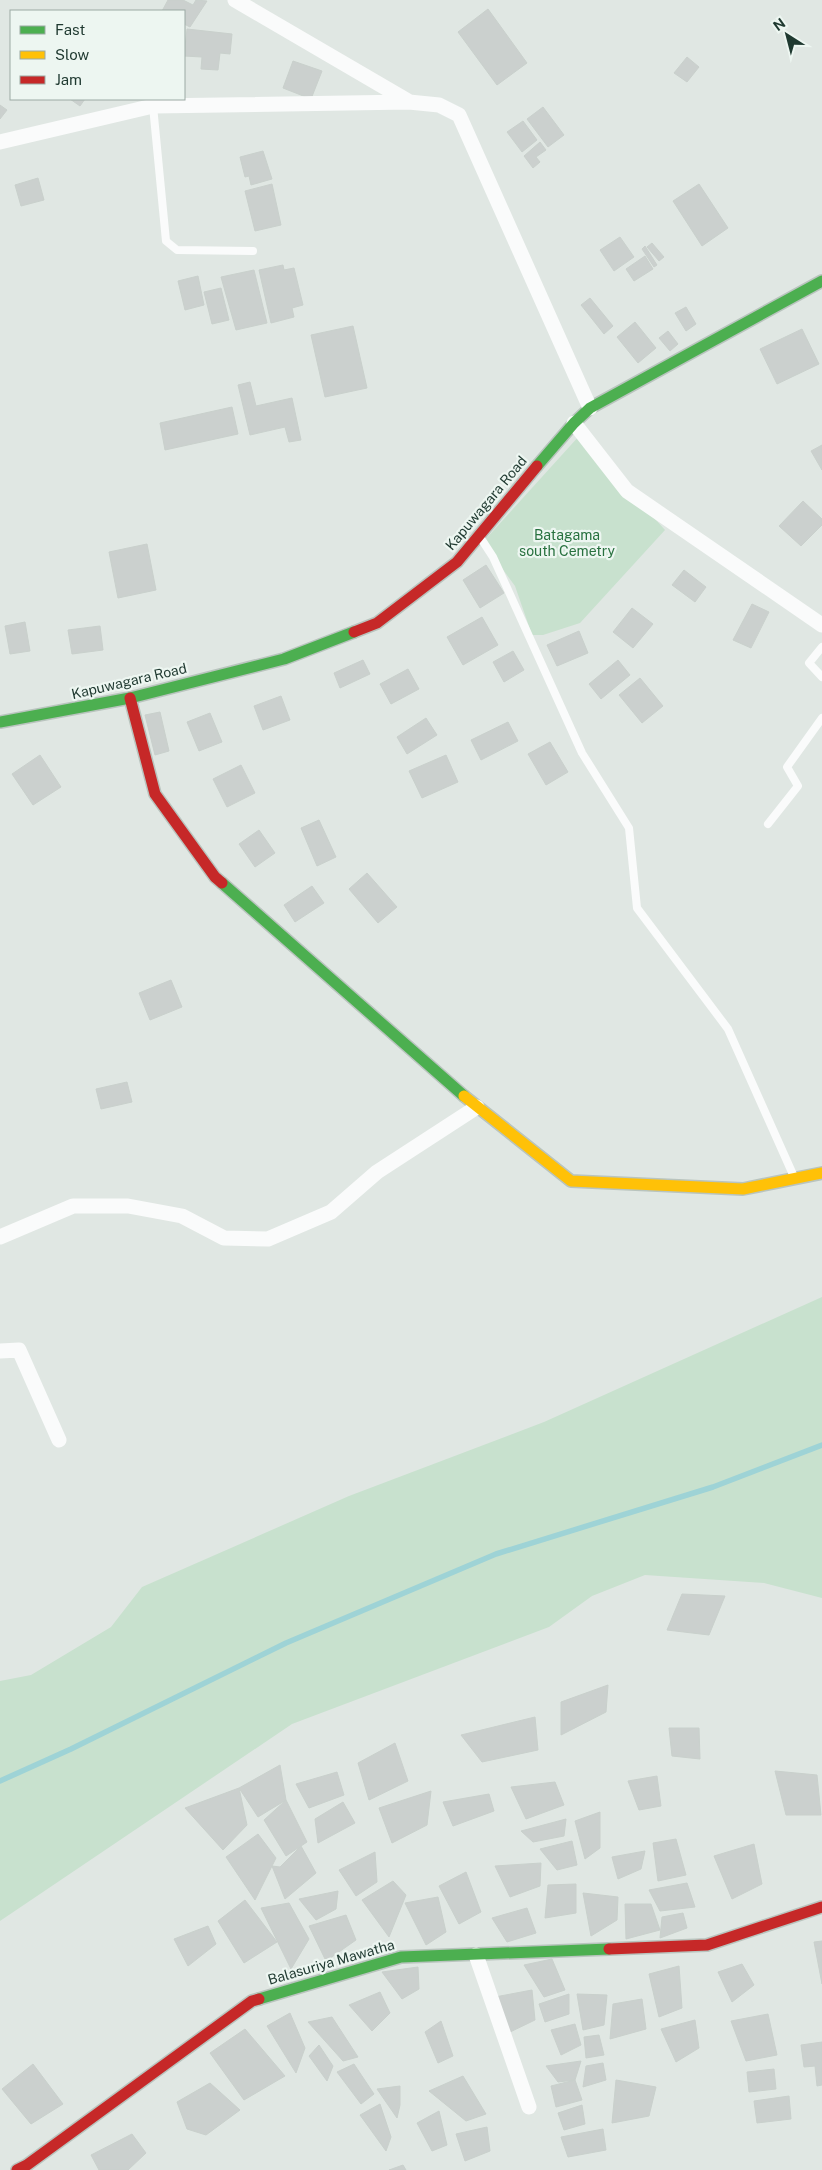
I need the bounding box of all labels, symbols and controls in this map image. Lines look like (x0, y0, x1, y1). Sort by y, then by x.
legend (10, 10, 185, 100)
north arrow (762, 10, 812, 60)
text: N (770, 15, 788, 34)
text: Fast (55, 21, 85, 38)
text: Slow (55, 46, 90, 63)
text: Jam (55, 71, 82, 88)
street label: Kapuwagara Road (442, 453, 530, 553)
park label: Batagama south Cemetry (519, 527, 615, 559)
street label: Kapuwagara Road (70, 660, 188, 702)
street label: Balasuriya Mawatha (266, 1936, 396, 1988)

